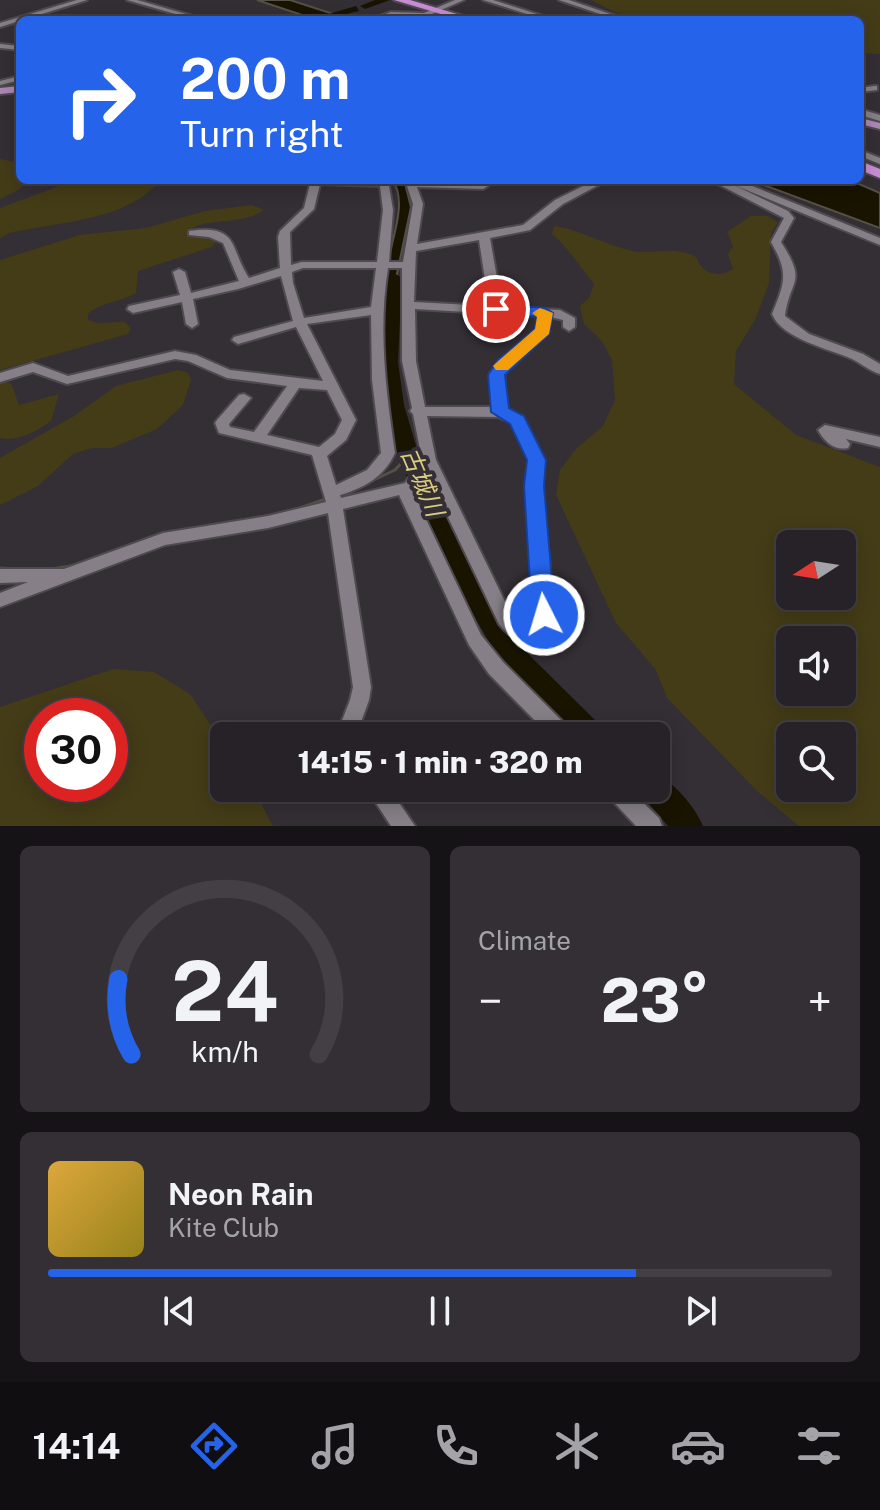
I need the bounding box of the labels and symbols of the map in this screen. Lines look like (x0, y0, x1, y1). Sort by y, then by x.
pin (462, 275, 530, 343)
water label: 古城川 (396, 443, 451, 523)
north arrow (776, 530, 856, 610)
position arrow (502, 573, 586, 657)
speed limit sign: 30 (24, 698, 128, 802)

